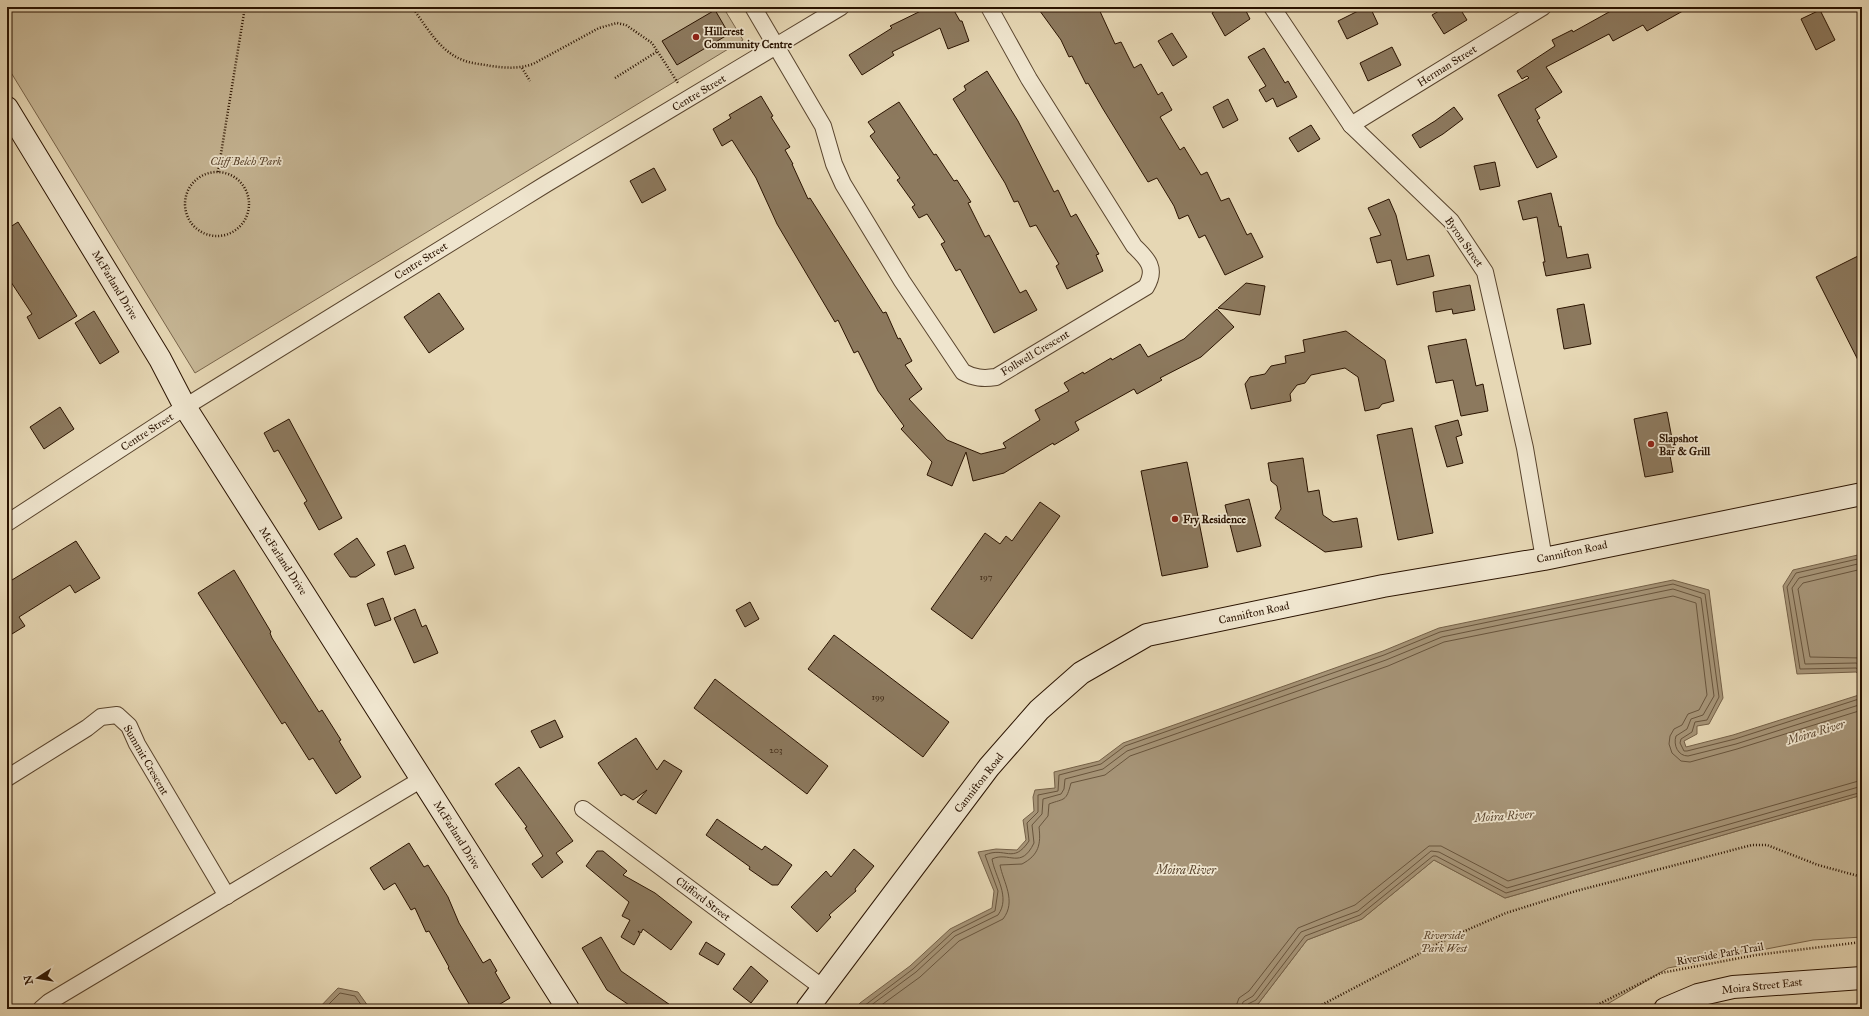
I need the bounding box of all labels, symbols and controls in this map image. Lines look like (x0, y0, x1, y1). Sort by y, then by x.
place label: Hillcrest Community Centre (704, 25, 793, 52)
marker: Hillcrest Community Centre (691, 32, 701, 42)
street label: Herman Street (1415, 43, 1479, 89)
street label: Centre Street (670, 72, 728, 114)
park label: Cliff Belch Park (210, 155, 282, 168)
street label: Byron Street (1442, 215, 1486, 269)
street label: Centre Street (392, 239, 450, 282)
street label: McFarland Drive (89, 248, 141, 322)
street label: Follwell Crescent (998, 327, 1072, 379)
street label: Centre Street (118, 410, 176, 454)
place label: Slapshot Bar & Grill (1659, 432, 1711, 458)
marker: Slapshot Bar & Grill (1646, 439, 1656, 449)
place label: Fry Residence (1183, 513, 1247, 527)
marker: Fry Residence (1170, 514, 1180, 524)
street label: McFarland Drive (256, 525, 310, 598)
street label: Cannifton Road (1535, 538, 1609, 566)
house number: 197 (979, 571, 993, 582)
street label: Cannifton Road (1217, 599, 1291, 627)
house number: 199 (871, 691, 885, 702)
water label: Moira River (1784, 716, 1848, 748)
street label: Summit Crescent (121, 723, 171, 798)
house number: 203 (769, 744, 783, 755)
street label: Cannifton Road (952, 750, 1007, 815)
street label: McFarland Drive (431, 798, 483, 872)
water label: Moira River (1473, 807, 1535, 825)
water label: Moira River (1155, 863, 1217, 877)
street label: Clifford Street (673, 874, 733, 924)
park label: Riverside Park West (1421, 929, 1468, 955)
street label: Riverside Park Trail (1675, 940, 1765, 968)
north arrow (18, 958, 58, 998)
text: N (21, 973, 36, 986)
street label: Moira Street East (1721, 975, 1803, 997)

